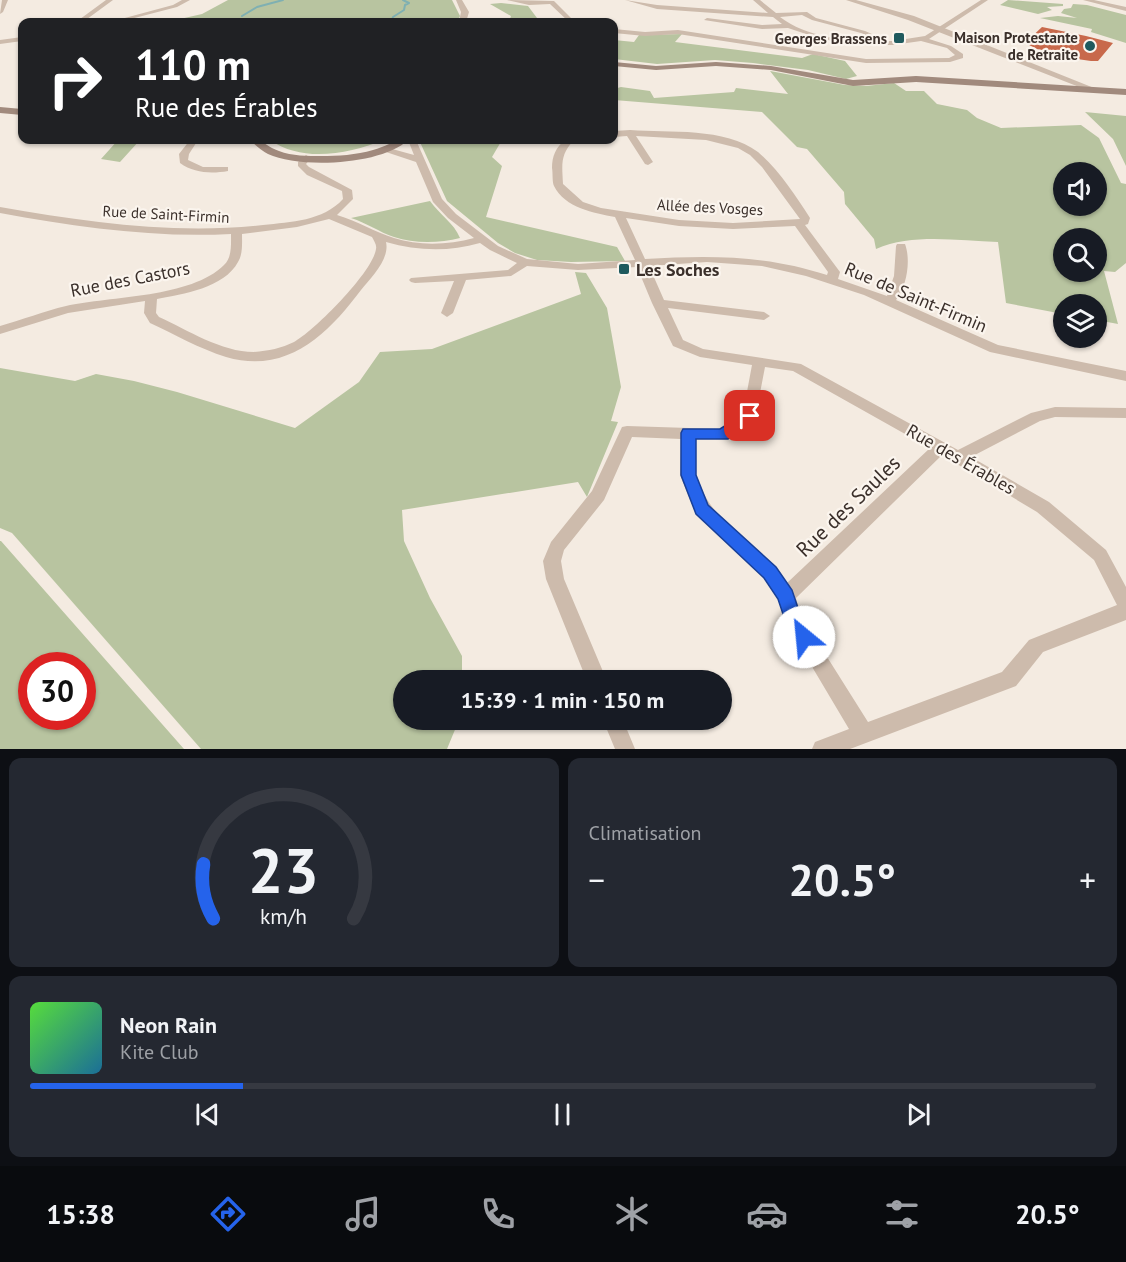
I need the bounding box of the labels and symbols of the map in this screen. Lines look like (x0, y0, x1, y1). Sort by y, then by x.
place label: Maison Protestante de Retraite (954, 28, 1078, 64)
place label: Georges Brassens (775, 29, 887, 48)
marker: Georges Brassens (892, 31, 906, 45)
marker: Maison Protestante de Retraite (1083, 39, 1097, 53)
street label: Allée des Vosges (656, 195, 764, 219)
street label: Rue de Saint-Firmin (102, 201, 230, 227)
street label: Rue des Castors (68, 256, 192, 302)
street label: Rue de Saint-Firmin (841, 257, 991, 337)
place label: Les Soches (636, 258, 720, 281)
marker: Les Soches (617, 262, 631, 276)
pin (724, 390, 775, 441)
street label: Rue des Érables (903, 419, 1019, 499)
street label: Rue des Saules (790, 449, 906, 563)
position arrow (772, 605, 836, 669)
speed limit sign: 30 (18, 652, 96, 730)

